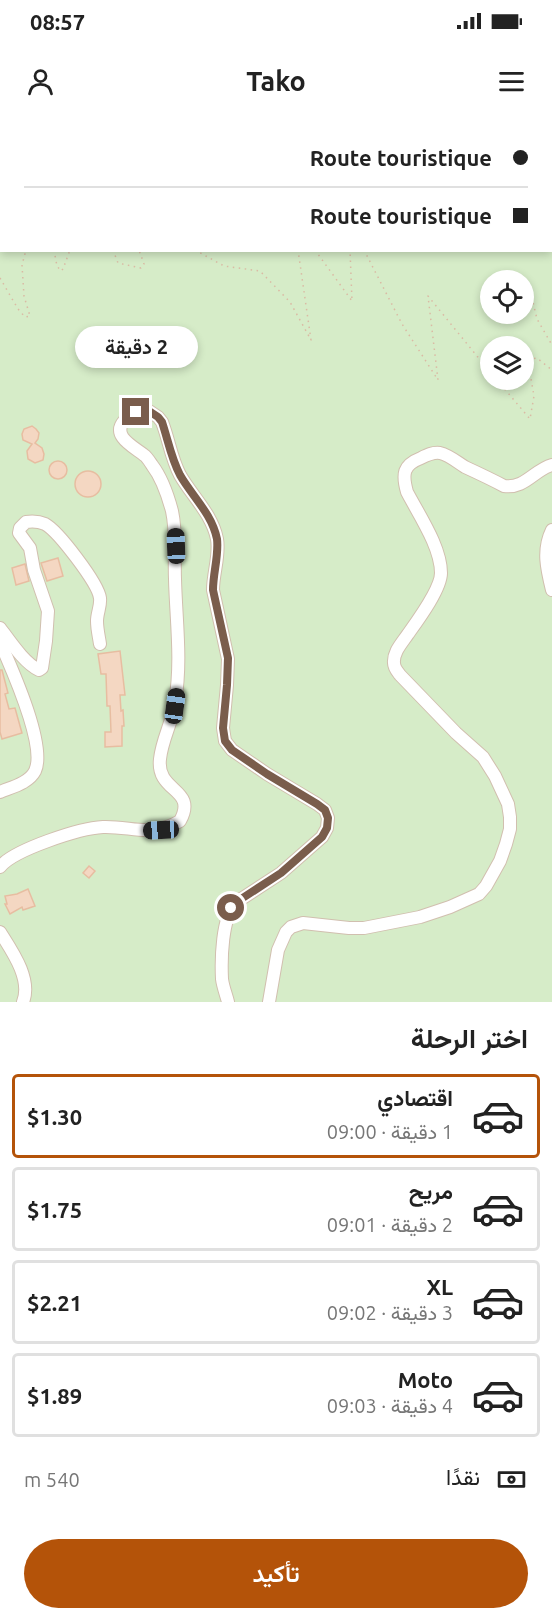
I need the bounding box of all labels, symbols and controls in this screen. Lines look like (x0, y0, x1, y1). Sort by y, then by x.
text: 08:57 (30, 9, 85, 34)
icon: person (24, 65, 57, 98)
icon: menu (495, 65, 528, 98)
text: Tako (246, 66, 306, 96)
text: Route touristique (310, 145, 492, 170)
text: Route touristique (310, 203, 492, 228)
map controls (480, 270, 534, 390)
button: locate (480, 270, 534, 324)
callout: 2 دقيقة (74, 325, 198, 367)
text: 2 دقيقة (105, 335, 168, 358)
button: layers (480, 336, 534, 390)
route end (122, 398, 149, 425)
car (166, 528, 186, 564)
car (164, 687, 186, 725)
car (143, 820, 179, 840)
route start (217, 894, 244, 921)
text: اختر الرحلة (411, 1023, 528, 1053)
text: اقتصادي (377, 1085, 453, 1110)
icon: car (471, 1089, 525, 1143)
text: $1.30 (27, 1104, 82, 1129)
text: 1 دقيقة · 09:00 (327, 1120, 453, 1143)
text: مريح (409, 1178, 453, 1203)
icon: car (471, 1182, 525, 1236)
text: $1.75 (27, 1197, 82, 1222)
text: 2 دقيقة · 09:01 (327, 1213, 453, 1236)
text: XL (426, 1274, 453, 1299)
icon: car (471, 1275, 525, 1329)
text: $2.21 (27, 1290, 82, 1315)
text: 3 دقيقة · 09:02 (327, 1301, 453, 1324)
text: Moto (398, 1367, 453, 1392)
icon: car (471, 1368, 525, 1422)
text: $1.89 (27, 1383, 82, 1408)
text: 4 دقيقة · 09:03 (327, 1394, 453, 1417)
icon: cash (495, 1463, 528, 1496)
text: نقدًا (446, 1464, 480, 1489)
text: 540 m (24, 1468, 80, 1491)
button: تأكيد (24, 1539, 528, 1608)

